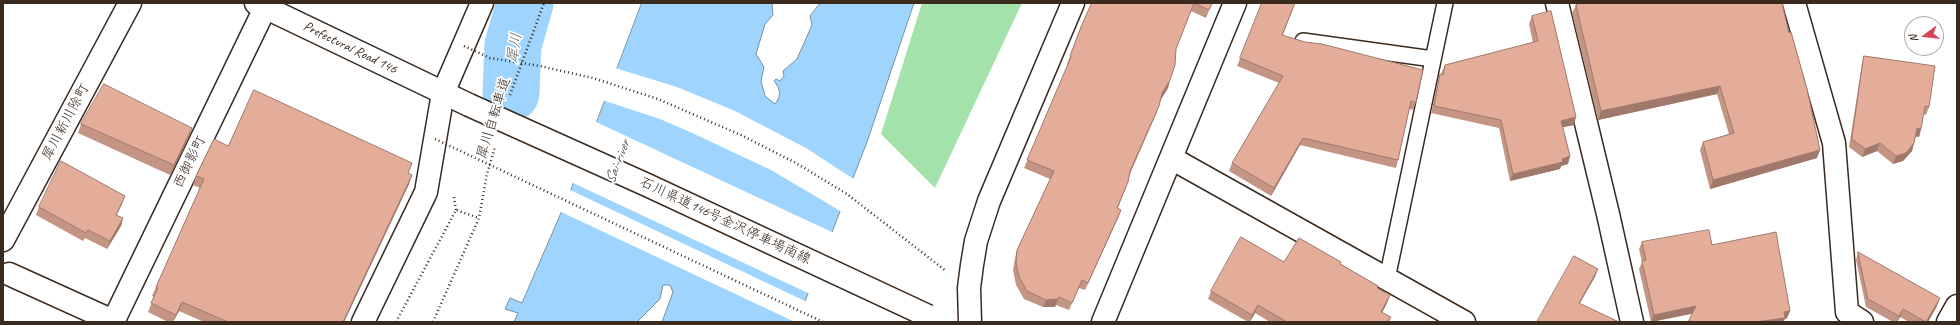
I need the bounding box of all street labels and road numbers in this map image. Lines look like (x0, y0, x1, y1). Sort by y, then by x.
street label: Prefectural Road 146 (300, 18, 400, 78)
street label: 犀川自転車道 (474, 75, 514, 161)
street label: 犀川新川除町 (39, 81, 93, 163)
street label: 西御影町 (170, 133, 210, 191)
street label: 石川県道146号金沢停車場南線 (637, 174, 813, 268)

